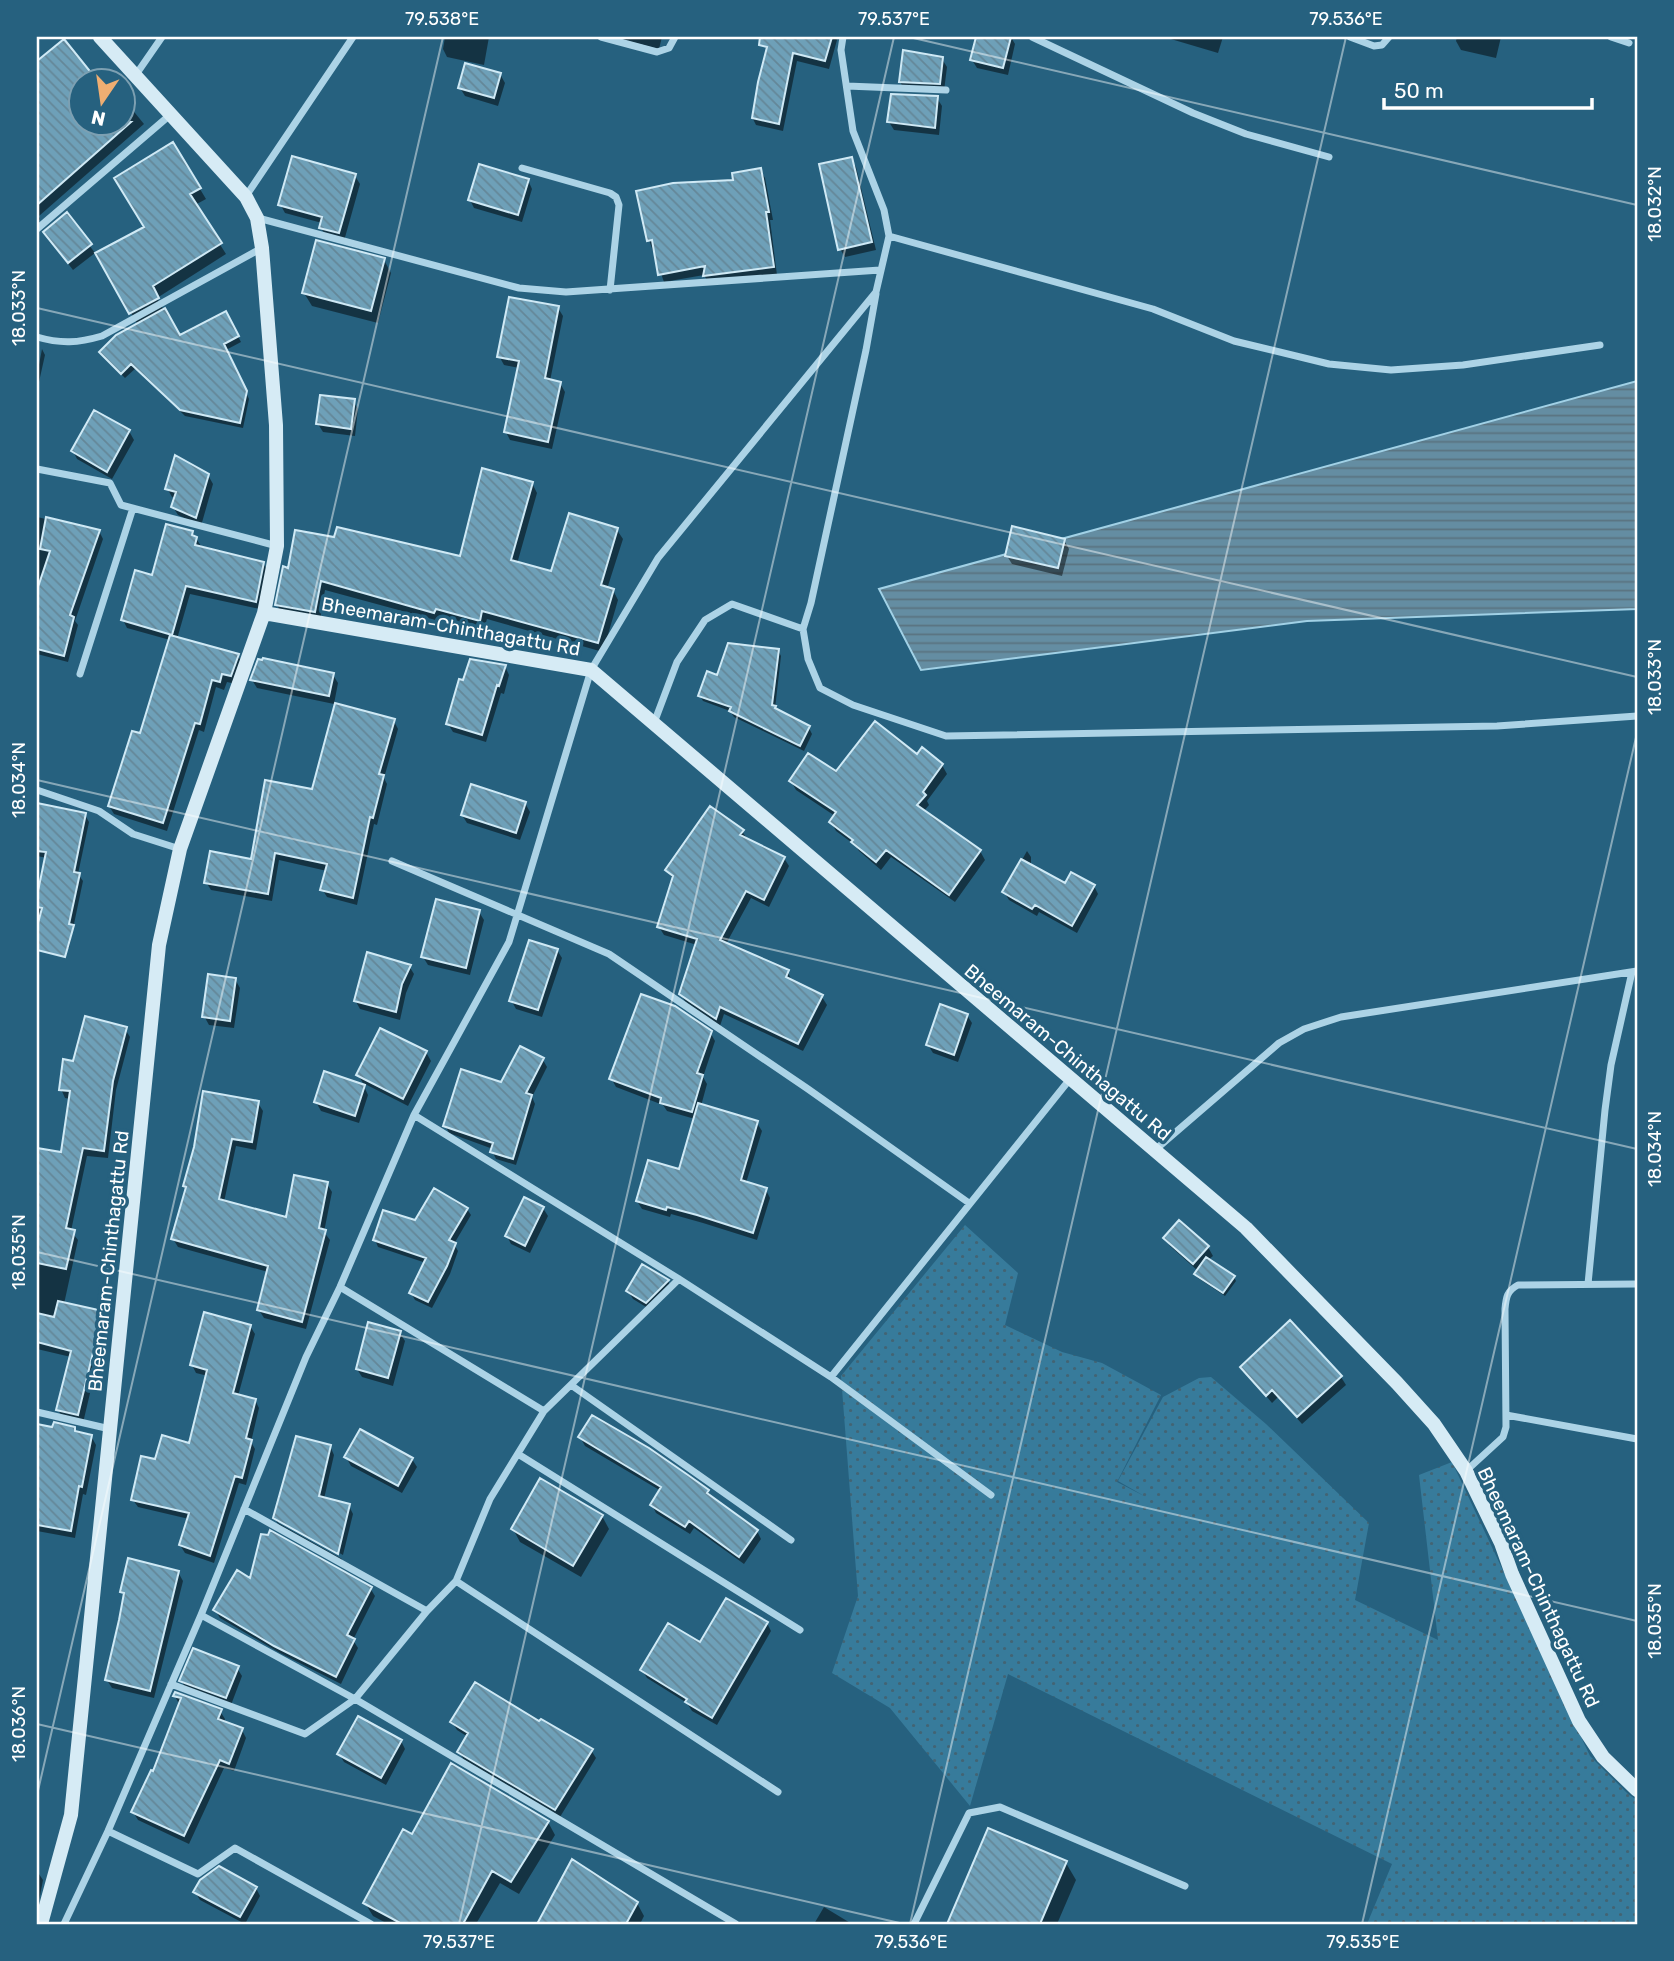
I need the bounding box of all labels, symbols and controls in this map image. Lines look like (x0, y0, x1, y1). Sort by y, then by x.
text: 79.538°E (405, 8, 479, 30)
text: 79.537°E (858, 8, 930, 30)
text: 79.536°E (1309, 8, 1383, 30)
north arrow (66, 66, 136, 136)
scale bar (1384, 66, 1592, 110)
text: 50 m (1394, 78, 1444, 103)
text: N (89, 105, 108, 131)
text: 18.032°N (1644, 166, 1666, 242)
text: 18.033°N (8, 270, 30, 346)
street label: Bheemaram-Chinthagattu Rd (320, 592, 582, 661)
text: 18.033°N (1644, 639, 1666, 715)
text: 18.034°N (8, 742, 30, 818)
street label: Bheemaram-Chinthagattu Rd (960, 959, 1176, 1146)
text: 18.034°N (1644, 1111, 1666, 1187)
street label: Bheemaram-Chinthagattu Rd (83, 1129, 134, 1393)
text: 18.035°N (8, 1214, 30, 1290)
street label: Bheemaram-Chinthagattu Rd (1473, 1463, 1604, 1711)
text: 18.035°N (1644, 1583, 1666, 1659)
text: 18.036°N (8, 1686, 30, 1762)
text: 79.537°E (423, 1931, 495, 1953)
text: 79.536°E (874, 1931, 948, 1953)
text: 79.535°E (1326, 1931, 1400, 1953)

